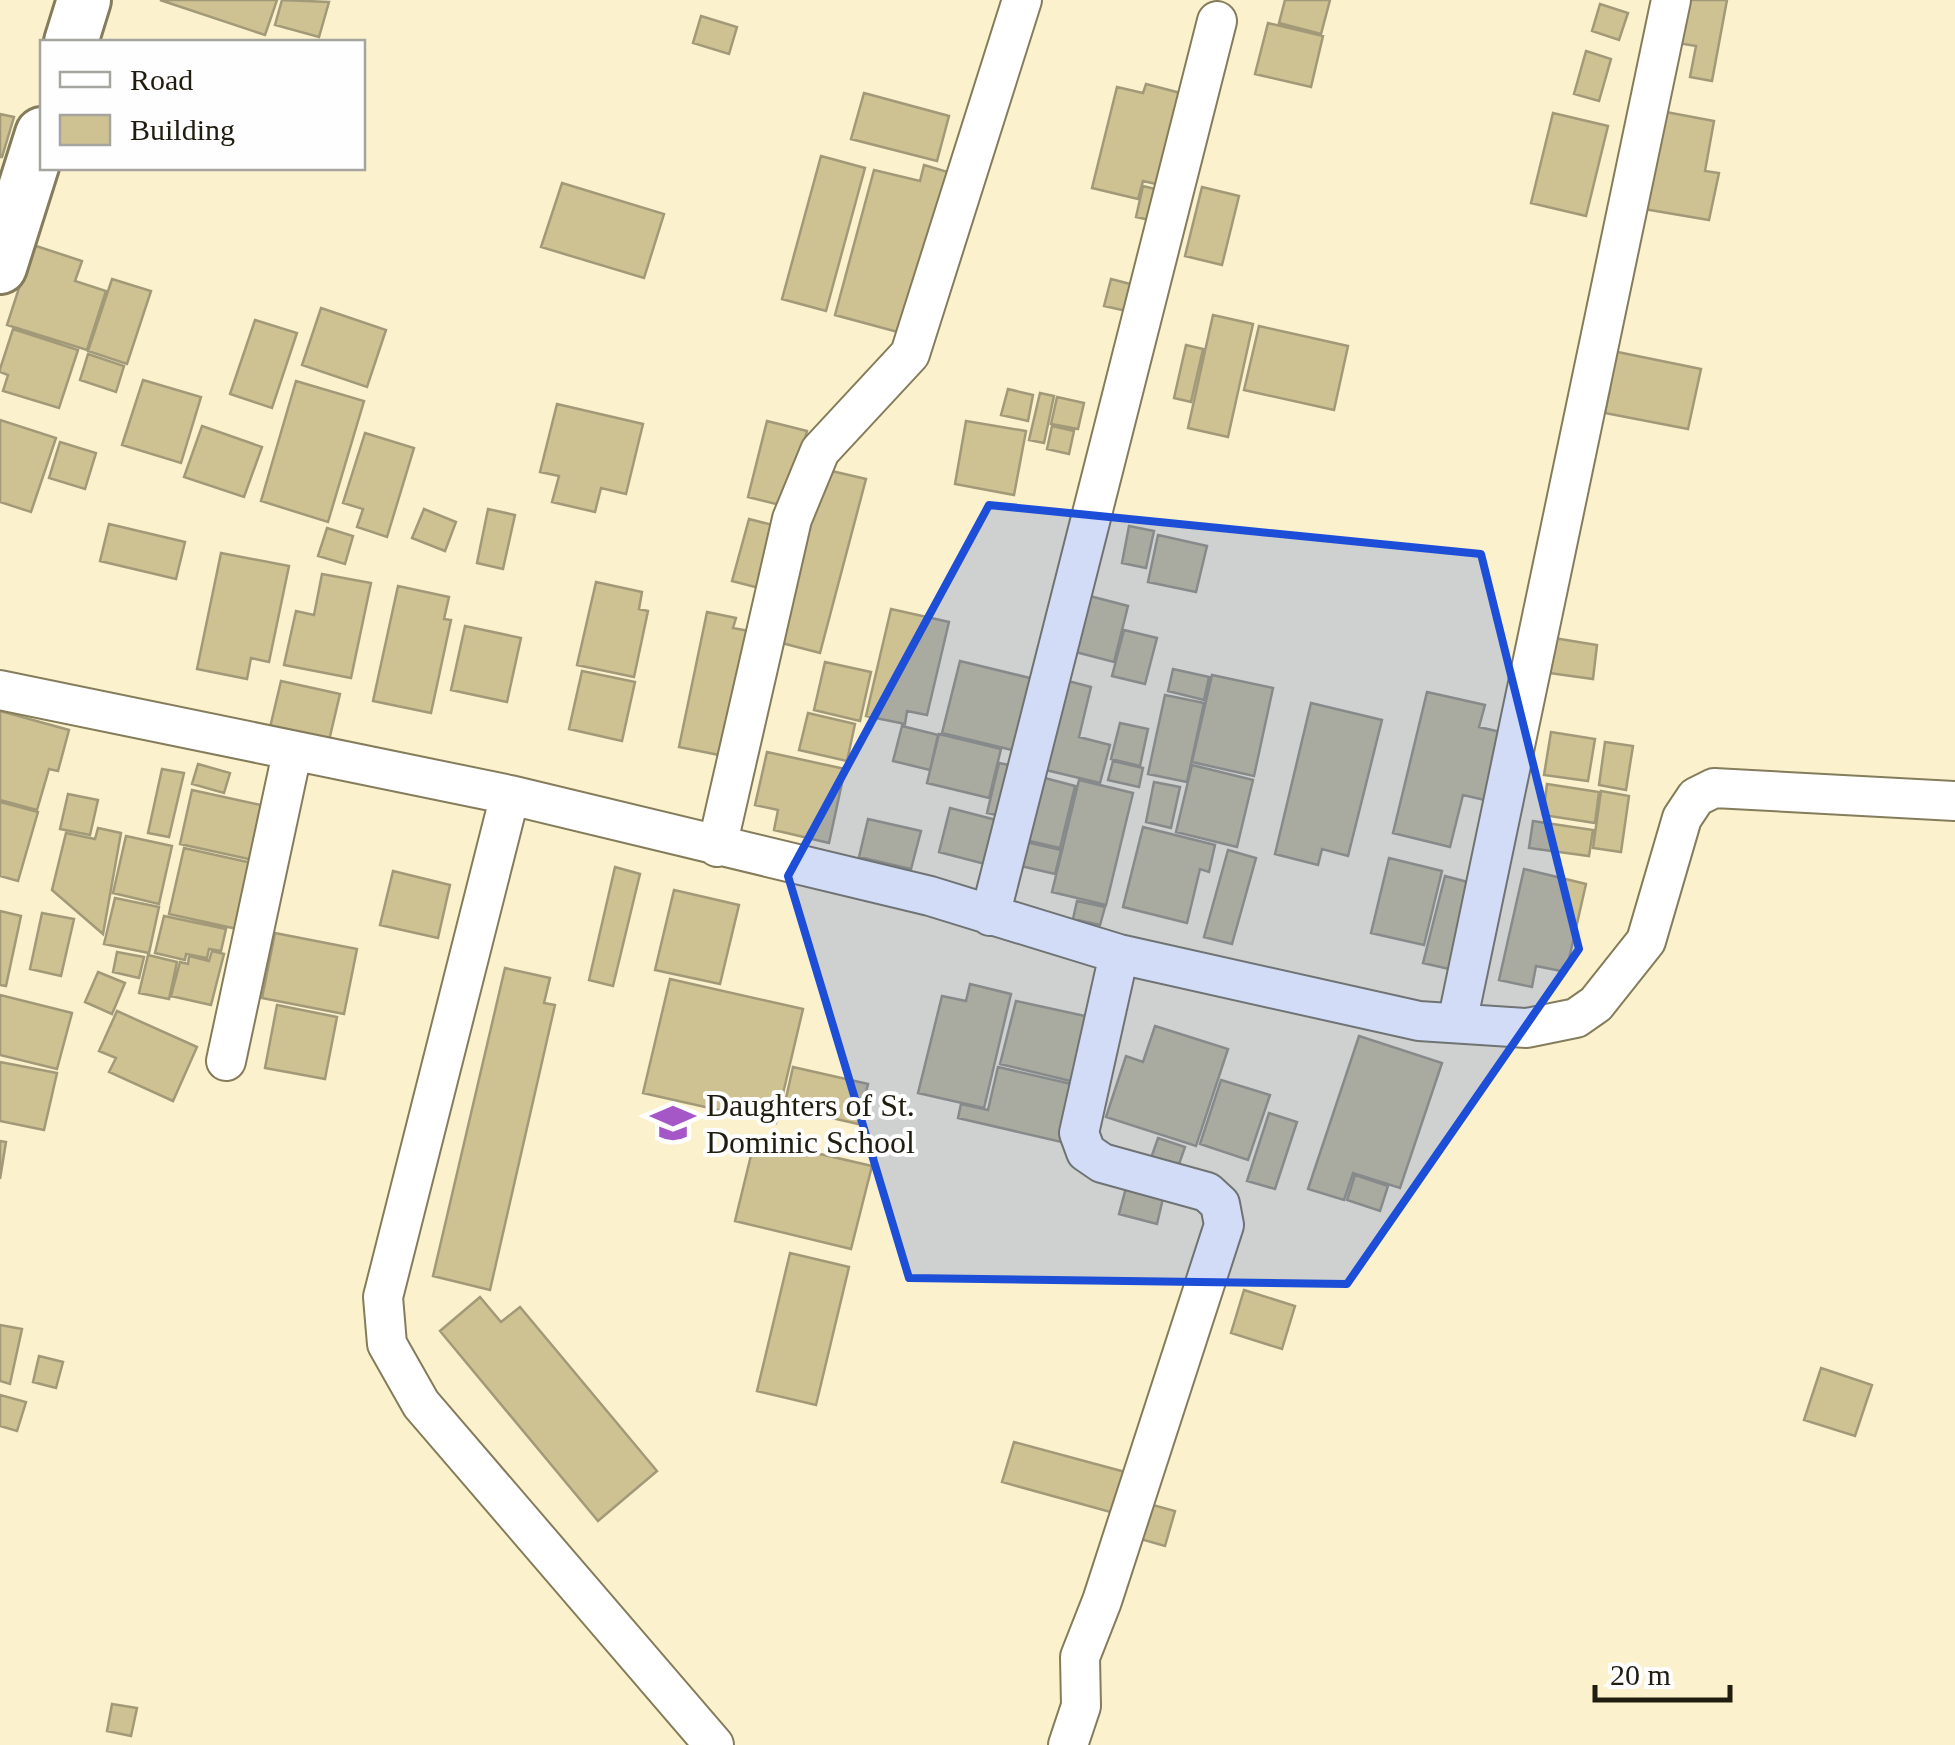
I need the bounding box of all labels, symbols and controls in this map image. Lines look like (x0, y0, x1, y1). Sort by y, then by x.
legend (40, 40, 365, 170)
text: Road (130, 63, 193, 96)
text: Building (130, 113, 235, 146)
place label: Daughters of St. Dominic School (706, 1087, 915, 1160)
school or university icon: Daughters of St. Dominic School (649, 1099, 697, 1147)
scale bar (1595, 1640, 1730, 1702)
text: 20 m (1610, 1658, 1671, 1691)

